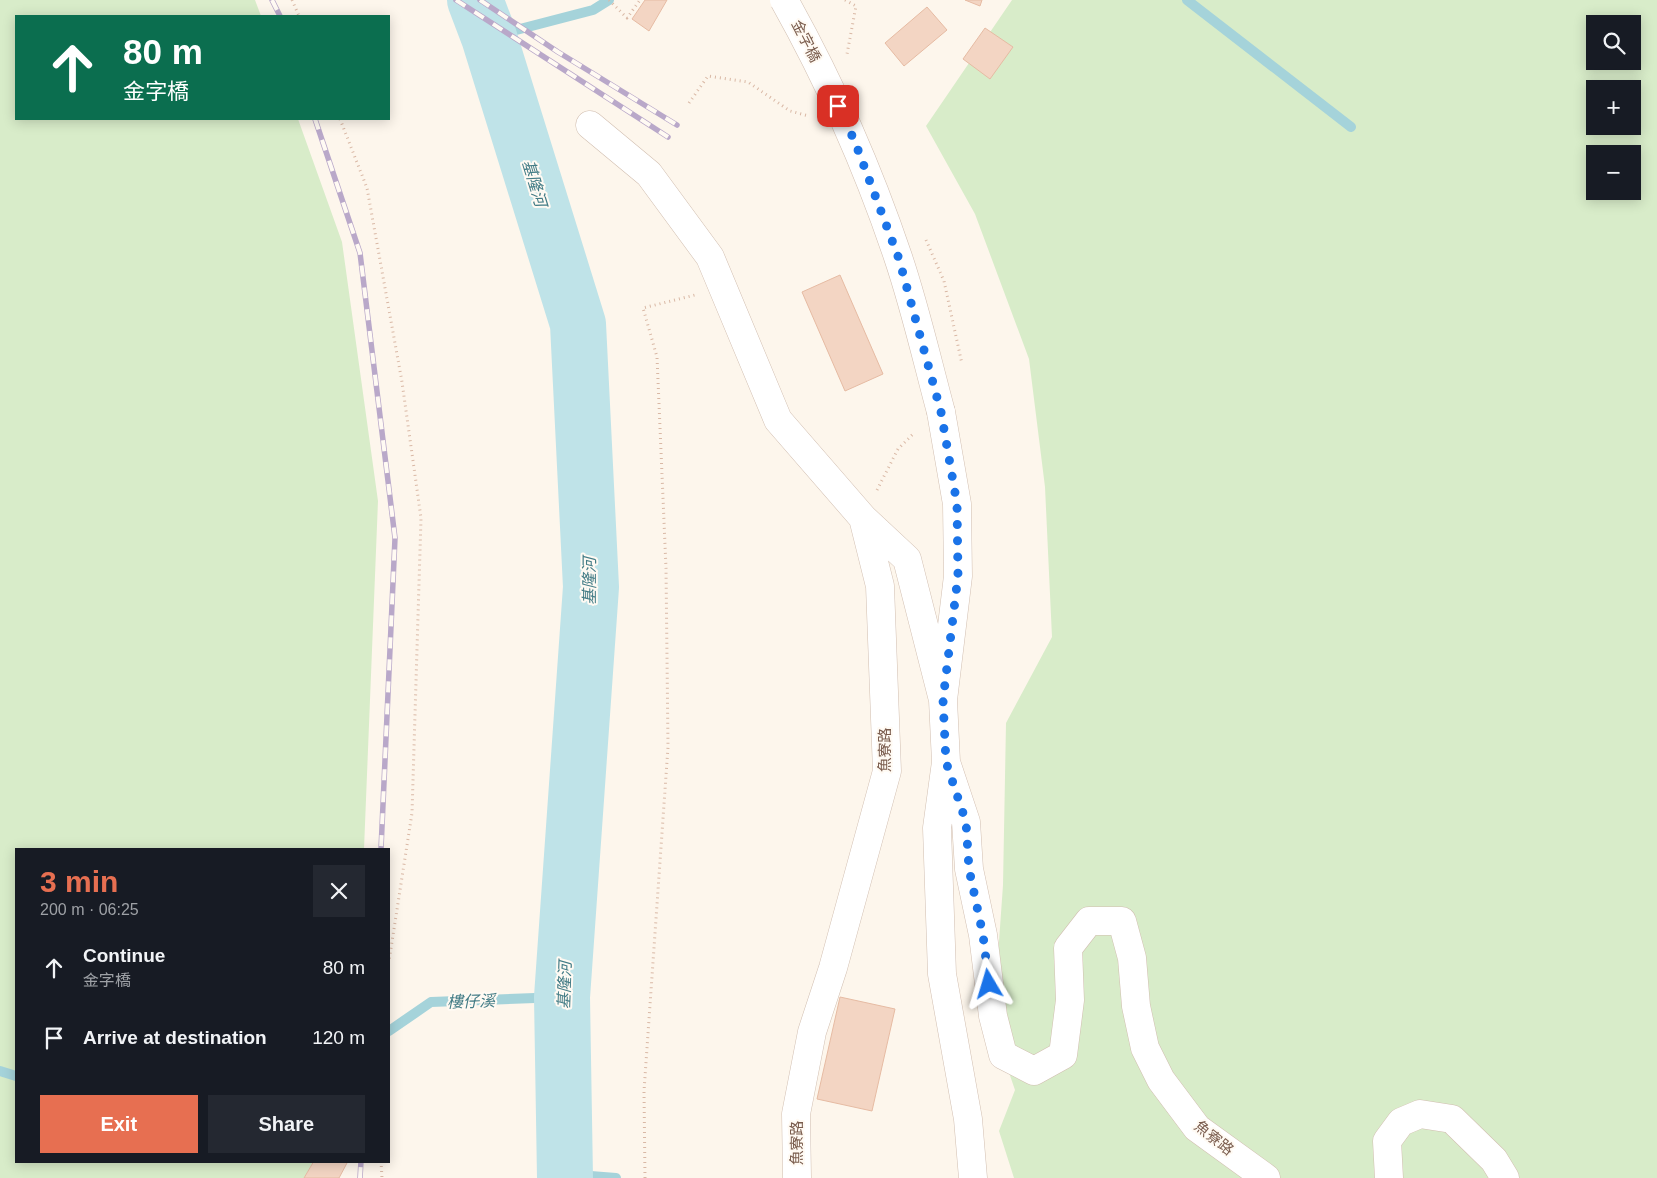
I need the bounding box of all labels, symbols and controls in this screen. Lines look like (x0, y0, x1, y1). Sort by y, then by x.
map controls (1586, 15, 1641, 200)
button: search (1586, 15, 1641, 70)
street label: 金字橋 (789, 17, 824, 65)
text: 80 m (123, 32, 203, 71)
icon: ahead (40, 35, 105, 100)
text: 金字橋 (123, 79, 189, 104)
button: + (1586, 80, 1641, 135)
pin (817, 85, 859, 127)
icon: arrive (824, 92, 852, 120)
button: − (1586, 145, 1641, 200)
water label: 基隆河 (519, 158, 551, 211)
water label: 基隆河 (581, 554, 598, 605)
street label: 魚寮路 (876, 727, 893, 773)
text: 3 min (40, 865, 118, 898)
button: close (313, 865, 365, 917)
text: 200 m · 06:25 (40, 901, 139, 918)
text: Continue (83, 945, 165, 966)
icon: ahead (40, 954, 68, 982)
text: 80 m (323, 957, 365, 978)
position arrow (962, 957, 1014, 1009)
water label: 基隆河 (555, 958, 574, 1009)
text: 金字橋 (83, 972, 131, 989)
water label: 樓仔溪 (447, 992, 497, 1011)
icon: arrive (40, 1024, 68, 1052)
text: Arrive at destination (83, 1027, 267, 1048)
text: 120 m (312, 1027, 365, 1048)
button: Exit (40, 1095, 198, 1153)
button: Share (208, 1095, 365, 1153)
street label: 魚寮路 (1191, 1117, 1237, 1158)
street label: 魚寮路 (788, 1120, 805, 1166)

